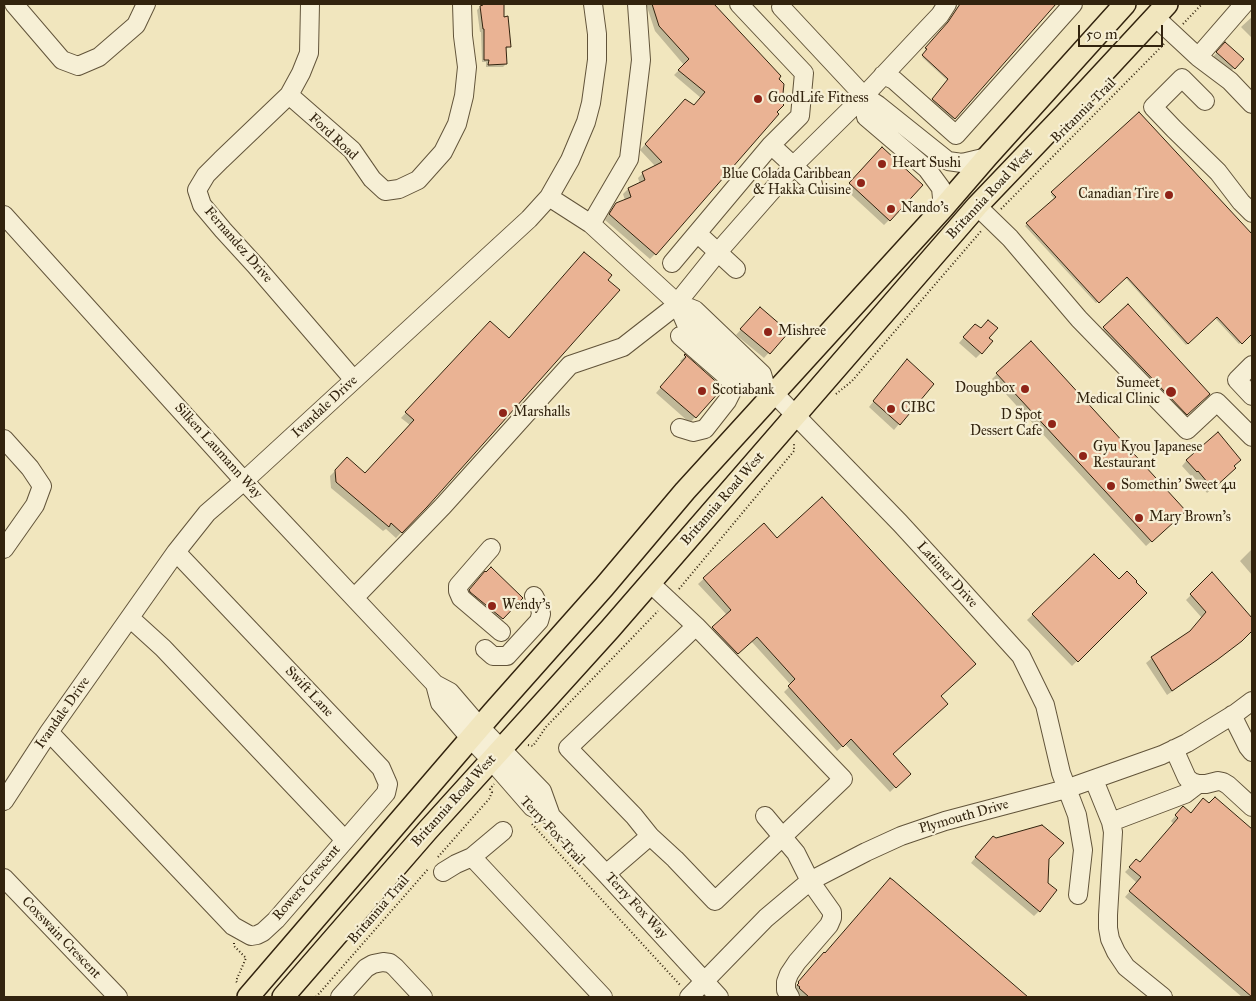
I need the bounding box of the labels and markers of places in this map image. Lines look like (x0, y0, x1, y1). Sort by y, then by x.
place label: GoodLife Fitness (768, 91, 869, 107)
marker: GoodLife Fitness (752, 93, 764, 105)
place label: Heart Sushi (892, 156, 961, 172)
marker: Heart Sushi (876, 158, 888, 170)
place label: Blue Colada Caribbean & Hakka Cuisine (722, 167, 851, 200)
marker: Blue Colada Caribbean & Hakka Cuisine (855, 177, 867, 189)
place label: Canadian Tire (1078, 187, 1159, 203)
marker: Canadian Tire (1163, 189, 1175, 201)
place label: Nando's (901, 201, 949, 217)
marker: Nando's (885, 203, 897, 215)
place label: Mishree (778, 324, 826, 340)
marker: Mishree (762, 326, 774, 338)
place label: Sumeet Medical Clinic (1076, 376, 1160, 408)
place label: Doughbox (955, 381, 1015, 397)
place label: Scotiabank (712, 383, 775, 399)
marker: Doughbox (1019, 383, 1031, 395)
marker: Scotiabank (696, 385, 708, 397)
marker: Sumeet Medical Clinic (1164, 385, 1178, 399)
place label: CIBC (901, 401, 935, 417)
marker: CIBC (885, 403, 897, 415)
place label: Marshalls (513, 405, 570, 421)
marker: Marshalls (497, 407, 509, 419)
place label: D Spot Dessert Cafe (970, 408, 1042, 441)
marker: D Spot Dessert Cafe (1046, 418, 1058, 430)
place label: Gyu Kyou Japanese Restaurant (1093, 440, 1202, 472)
marker: Gyu Kyou Japanese Restaurant (1077, 450, 1089, 462)
place label: Somethin' Sweet 4u (1121, 478, 1236, 494)
marker: Somethin' Sweet 4u (1105, 480, 1117, 492)
place label: Mary Brown's (1149, 510, 1231, 526)
marker: Mary Brown's (1133, 512, 1145, 524)
place label: Wendy's (502, 598, 550, 614)
marker: Wendy's (486, 600, 498, 612)

